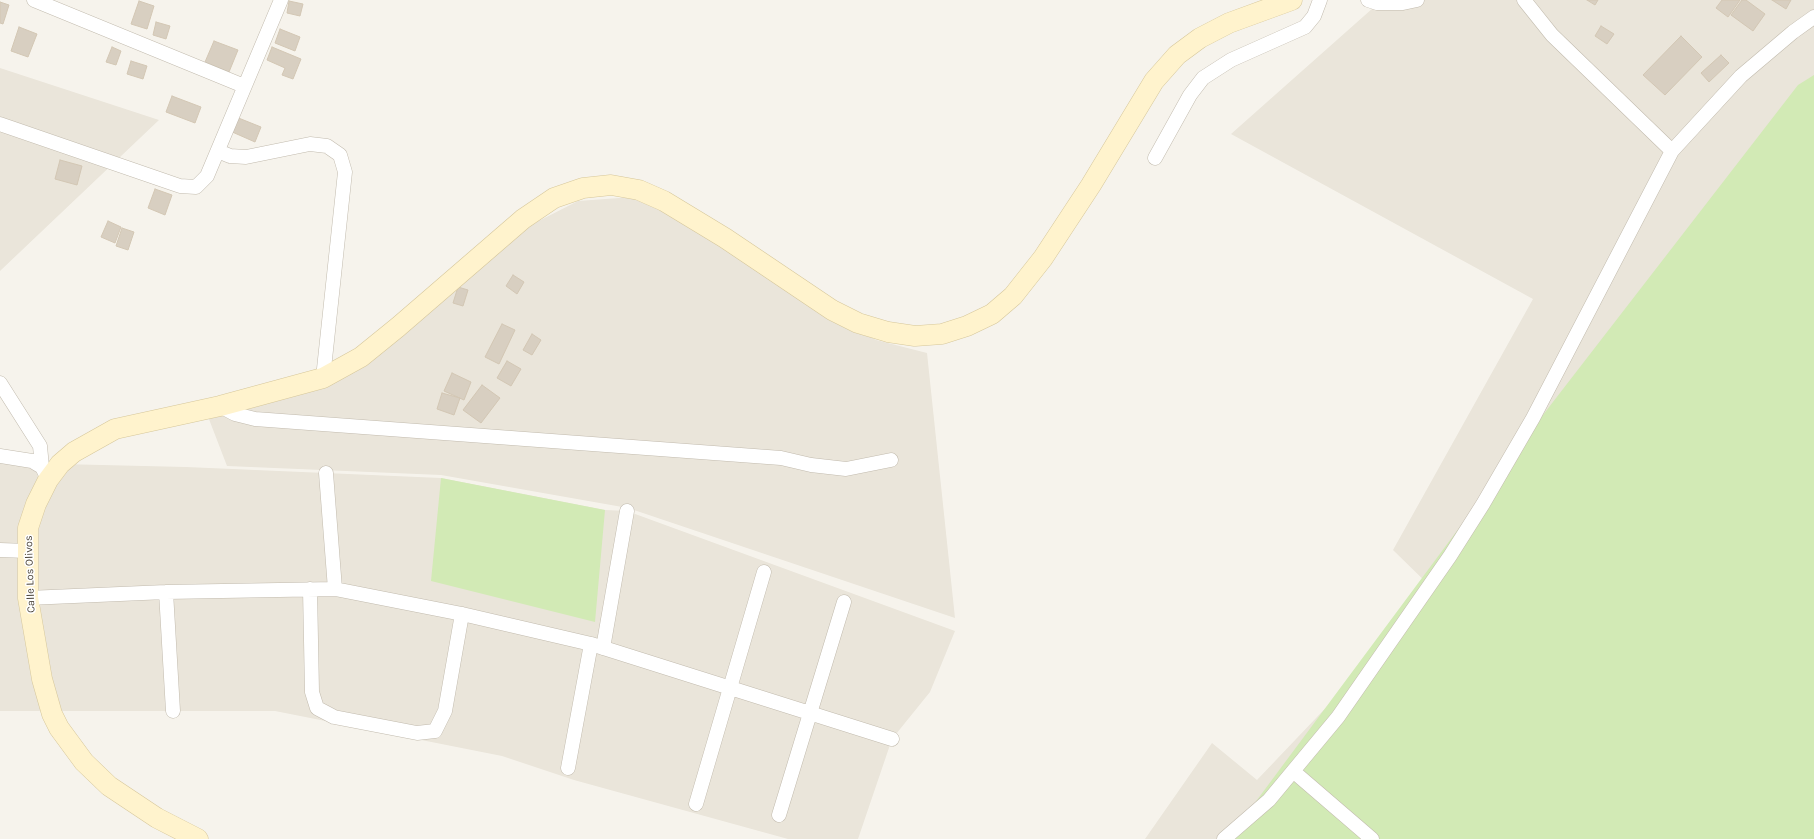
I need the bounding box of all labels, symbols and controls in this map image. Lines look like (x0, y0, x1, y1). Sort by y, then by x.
street label: Calle Los Olivos (22, 535, 38, 613)

